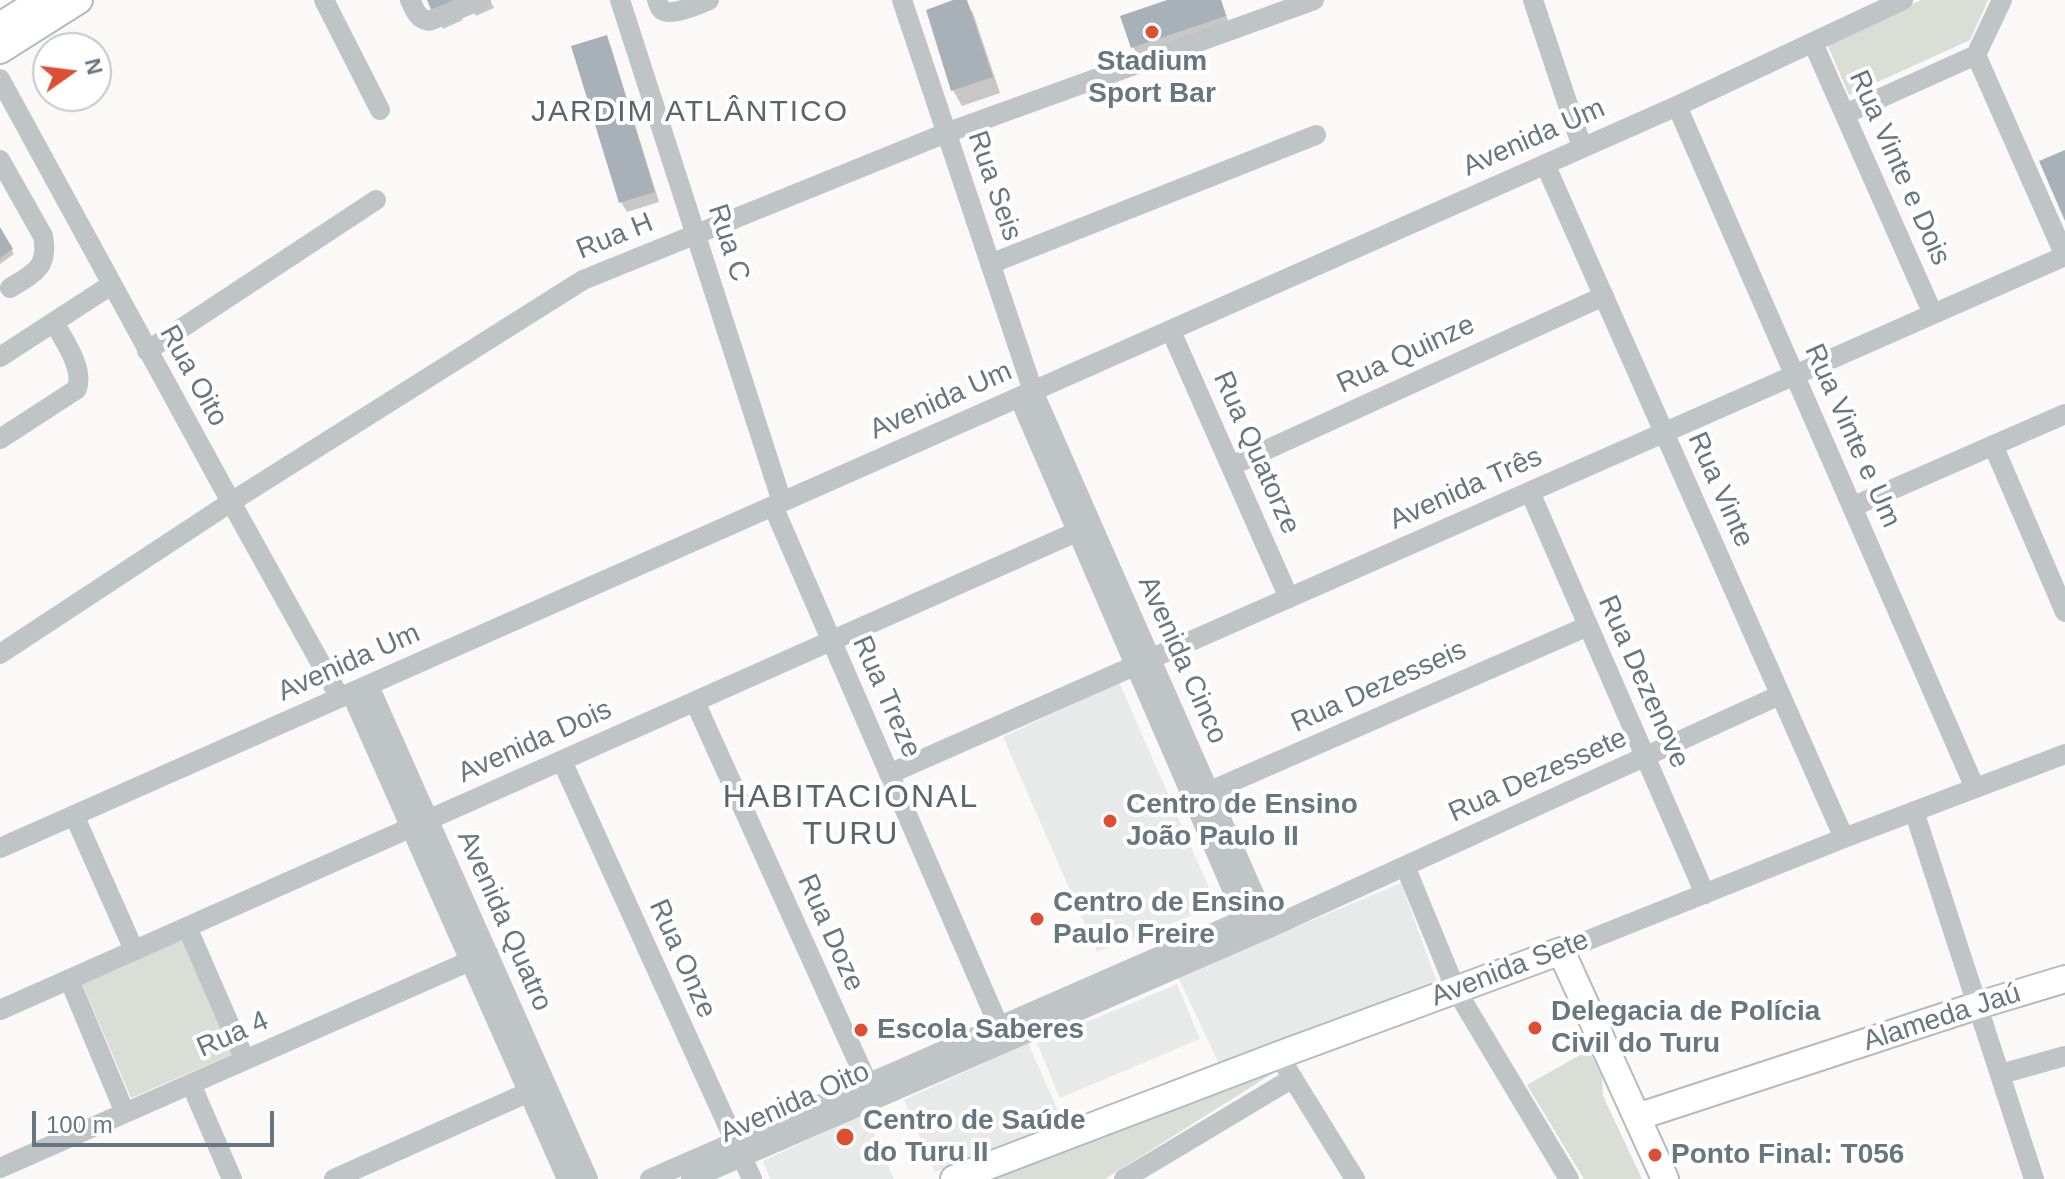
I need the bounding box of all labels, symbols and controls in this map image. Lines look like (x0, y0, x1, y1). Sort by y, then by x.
marker: Stadium Sport Bar (1143, 23, 1161, 41)
north arrow (32, 32, 112, 112)
place label: Stadium Sport Bar (1088, 45, 1216, 111)
text: N (80, 56, 108, 77)
street label: Rua Vinte e Dois (1841, 65, 1957, 271)
street label: Avenida Um (1458, 92, 1610, 184)
district label: JARDIM ATLÂNTICO (531, 95, 849, 131)
street label: Rua Seis (960, 127, 1028, 245)
street label: Rua C (700, 200, 756, 286)
street label: Rua H (572, 207, 658, 267)
street label: Rua Quinze (1332, 309, 1480, 401)
street label: Rua Oito (152, 320, 234, 432)
street label: Rua Vinte e Um (1797, 339, 1907, 533)
street label: Avenida Um (865, 355, 1017, 447)
street label: Rua Quatorze (1205, 367, 1307, 539)
street label: Rua Vinte (1680, 427, 1760, 553)
street label: Avenida Três (1385, 440, 1547, 538)
street label: Avenida Cinco (1130, 571, 1234, 749)
street label: Rua Dezenove (1590, 591, 1696, 773)
street label: Avenida Um (273, 617, 425, 709)
street label: Rua Treze (844, 631, 928, 763)
street label: Rua Dezesseis (1286, 633, 1472, 741)
street label: Avenida Dois (453, 693, 617, 791)
street label: Rua Dezessete (1444, 722, 1632, 830)
district label: HABITACIONAL TURU (723, 779, 979, 854)
place label: Centro de Ensino João Paulo II (1126, 788, 1358, 854)
marker: Centro de Ensino João Paulo II (1101, 812, 1119, 830)
street label: Avenida Quatro (449, 826, 559, 1016)
street label: Rua Doze (789, 869, 871, 997)
place label: Centro de Ensino Paulo Freire (1053, 886, 1285, 952)
street label: Rua Onze (641, 895, 723, 1023)
marker: Centro de Ensino Paulo Freire (1028, 910, 1046, 928)
street label: Avenida Sete (1426, 924, 1594, 1014)
street label: Alameda Jaú (1859, 977, 2025, 1059)
place label: Delegacia de Polícia Civil do Turu (1551, 995, 1820, 1061)
street label: Rua 4 (192, 1004, 274, 1066)
place label: Escola Saberes (877, 1013, 1084, 1047)
marker: Delegacia de Polícia Civil do Turu (1526, 1019, 1544, 1037)
marker: Escola Saberes (852, 1021, 870, 1039)
street label: Avenida Oito (715, 1055, 875, 1151)
scale bar (36, 1095, 278, 1145)
place label: Centro de Saúde do Turu II (863, 1104, 1085, 1170)
text: 100 m (46, 1111, 113, 1138)
marker: Centro de Saúde do Turu II (834, 1126, 856, 1148)
place label: Ponto Final: T056 (1671, 1138, 1904, 1172)
marker: Ponto Final: T056 (1646, 1146, 1664, 1164)

